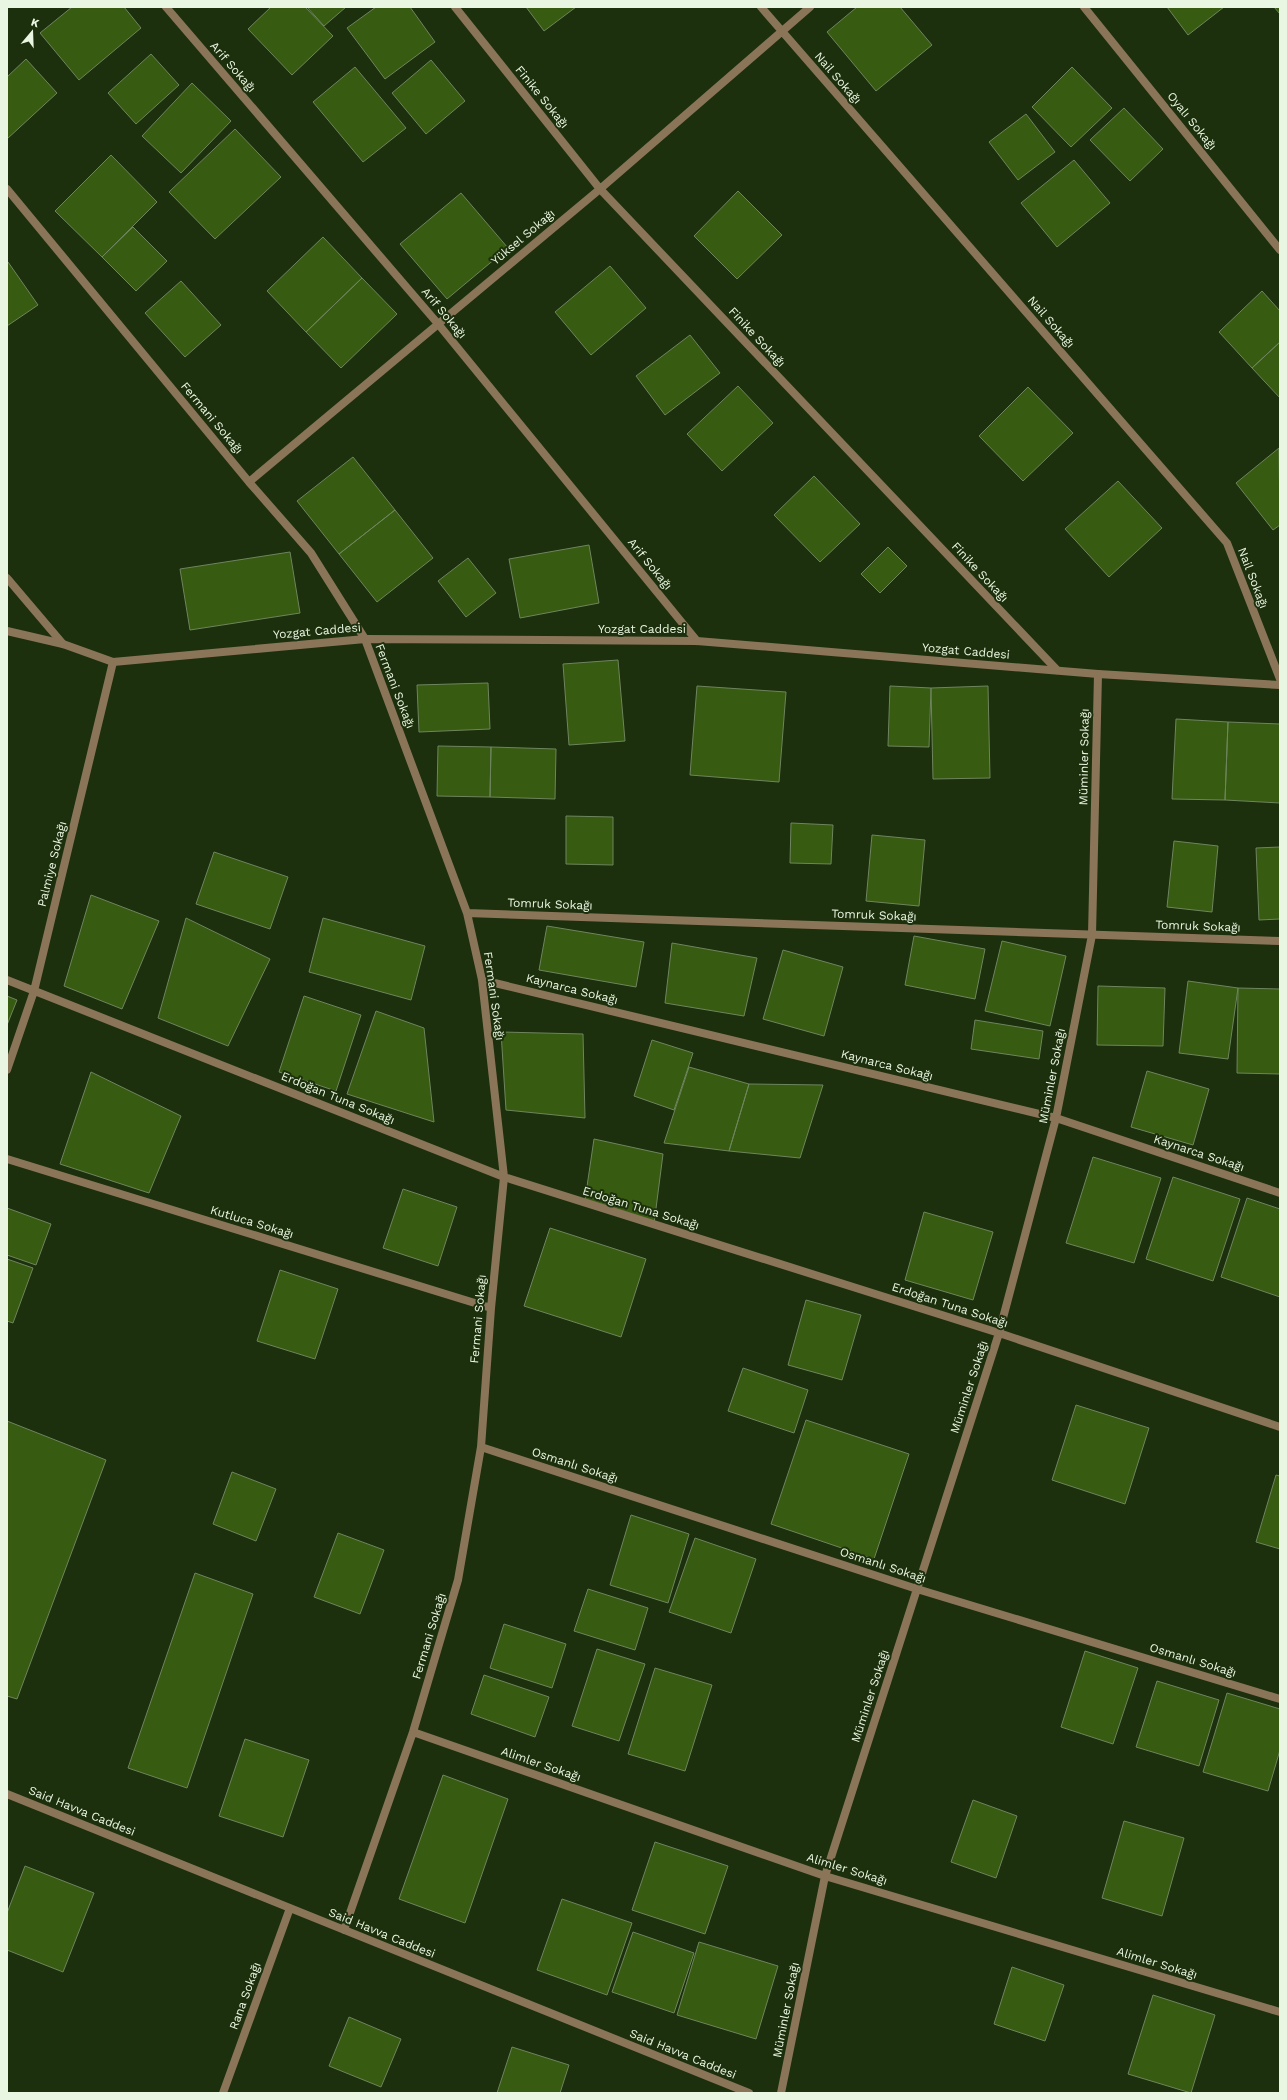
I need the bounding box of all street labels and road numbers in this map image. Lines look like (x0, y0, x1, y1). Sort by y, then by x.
street label: Arif Sokağı (207, 39, 259, 95)
street label: Nail Sokağı (812, 49, 864, 107)
street label: Finike Sokağı (512, 63, 572, 131)
street label: Oyalı Sokağı (1164, 89, 1220, 153)
street label: Yüksel Sokağı (488, 206, 558, 268)
street label: Arif Sokağı (419, 285, 469, 341)
street label: Nail Sokağı (1025, 293, 1077, 351)
street label: Finike Sokağı (726, 304, 788, 370)
street label: Fermani Sokağı (178, 379, 246, 457)
street label: Arif Sokağı (625, 535, 675, 593)
street label: Finike Sokağı (949, 539, 1011, 605)
street label: Nail Sokağı (1235, 546, 1271, 610)
street label: Yozgat Caddesi (273, 620, 361, 642)
street label: Yozgat Caddesi (598, 622, 686, 636)
street label: Yozgat Caddesi (922, 640, 1010, 662)
street label: Fermani Sokağı (372, 642, 418, 730)
street label: Müminler Sokağı (1076, 708, 1092, 806)
street label: Palmiye Sokağı (35, 820, 69, 908)
street label: Tomruk Sokağı (507, 896, 593, 912)
street label: Tomruk Sokağı (831, 907, 917, 923)
street label: Tomruk Sokağı (1155, 918, 1241, 934)
street label: Fermani Sokağı (481, 951, 507, 1041)
street label: Kaynarca Sokağı (524, 971, 620, 1007)
street label: Müminler Sokağı (1036, 1027, 1068, 1125)
street label: Kaynarca Sokağı (839, 1047, 935, 1083)
street label: Erdoğan Tuna Sokağı (279, 1069, 397, 1127)
street label: Kaynarca Sokağı (1152, 1132, 1246, 1174)
street label: Erdoğan Tuna Sokağı (581, 1184, 701, 1232)
street label: Kutluca Sokağı (209, 1203, 295, 1241)
street label: Fermani Sokağı (467, 1274, 489, 1364)
street label: Erdoğan Tuna Sokağı (890, 1280, 1010, 1330)
street label: Müminler Sokağı (947, 1339, 991, 1435)
street label: Osmanlı Sokağı (530, 1444, 620, 1486)
street label: Osmanlı Sokağı (838, 1544, 928, 1586)
street label: Fermani Sokağı (409, 1591, 449, 1681)
street label: Osmanlı Sokağı (1148, 1640, 1238, 1680)
street label: Müminler Sokağı (848, 1648, 892, 1744)
street label: Alimler Sokağı (499, 1744, 583, 1784)
street label: Said Havva Caddesi (27, 1783, 137, 1839)
street label: Alimler Sokağı (805, 1850, 889, 1888)
street label: Said Havva Caddesi (327, 1905, 437, 1961)
street label: Alimler Sokağı (1115, 1944, 1199, 1982)
street label: Rana Sokağı (226, 1960, 264, 2032)
street label: Müminler Sokağı (770, 1961, 802, 2059)
street label: Said Havva Caddesi (628, 2026, 738, 2082)

